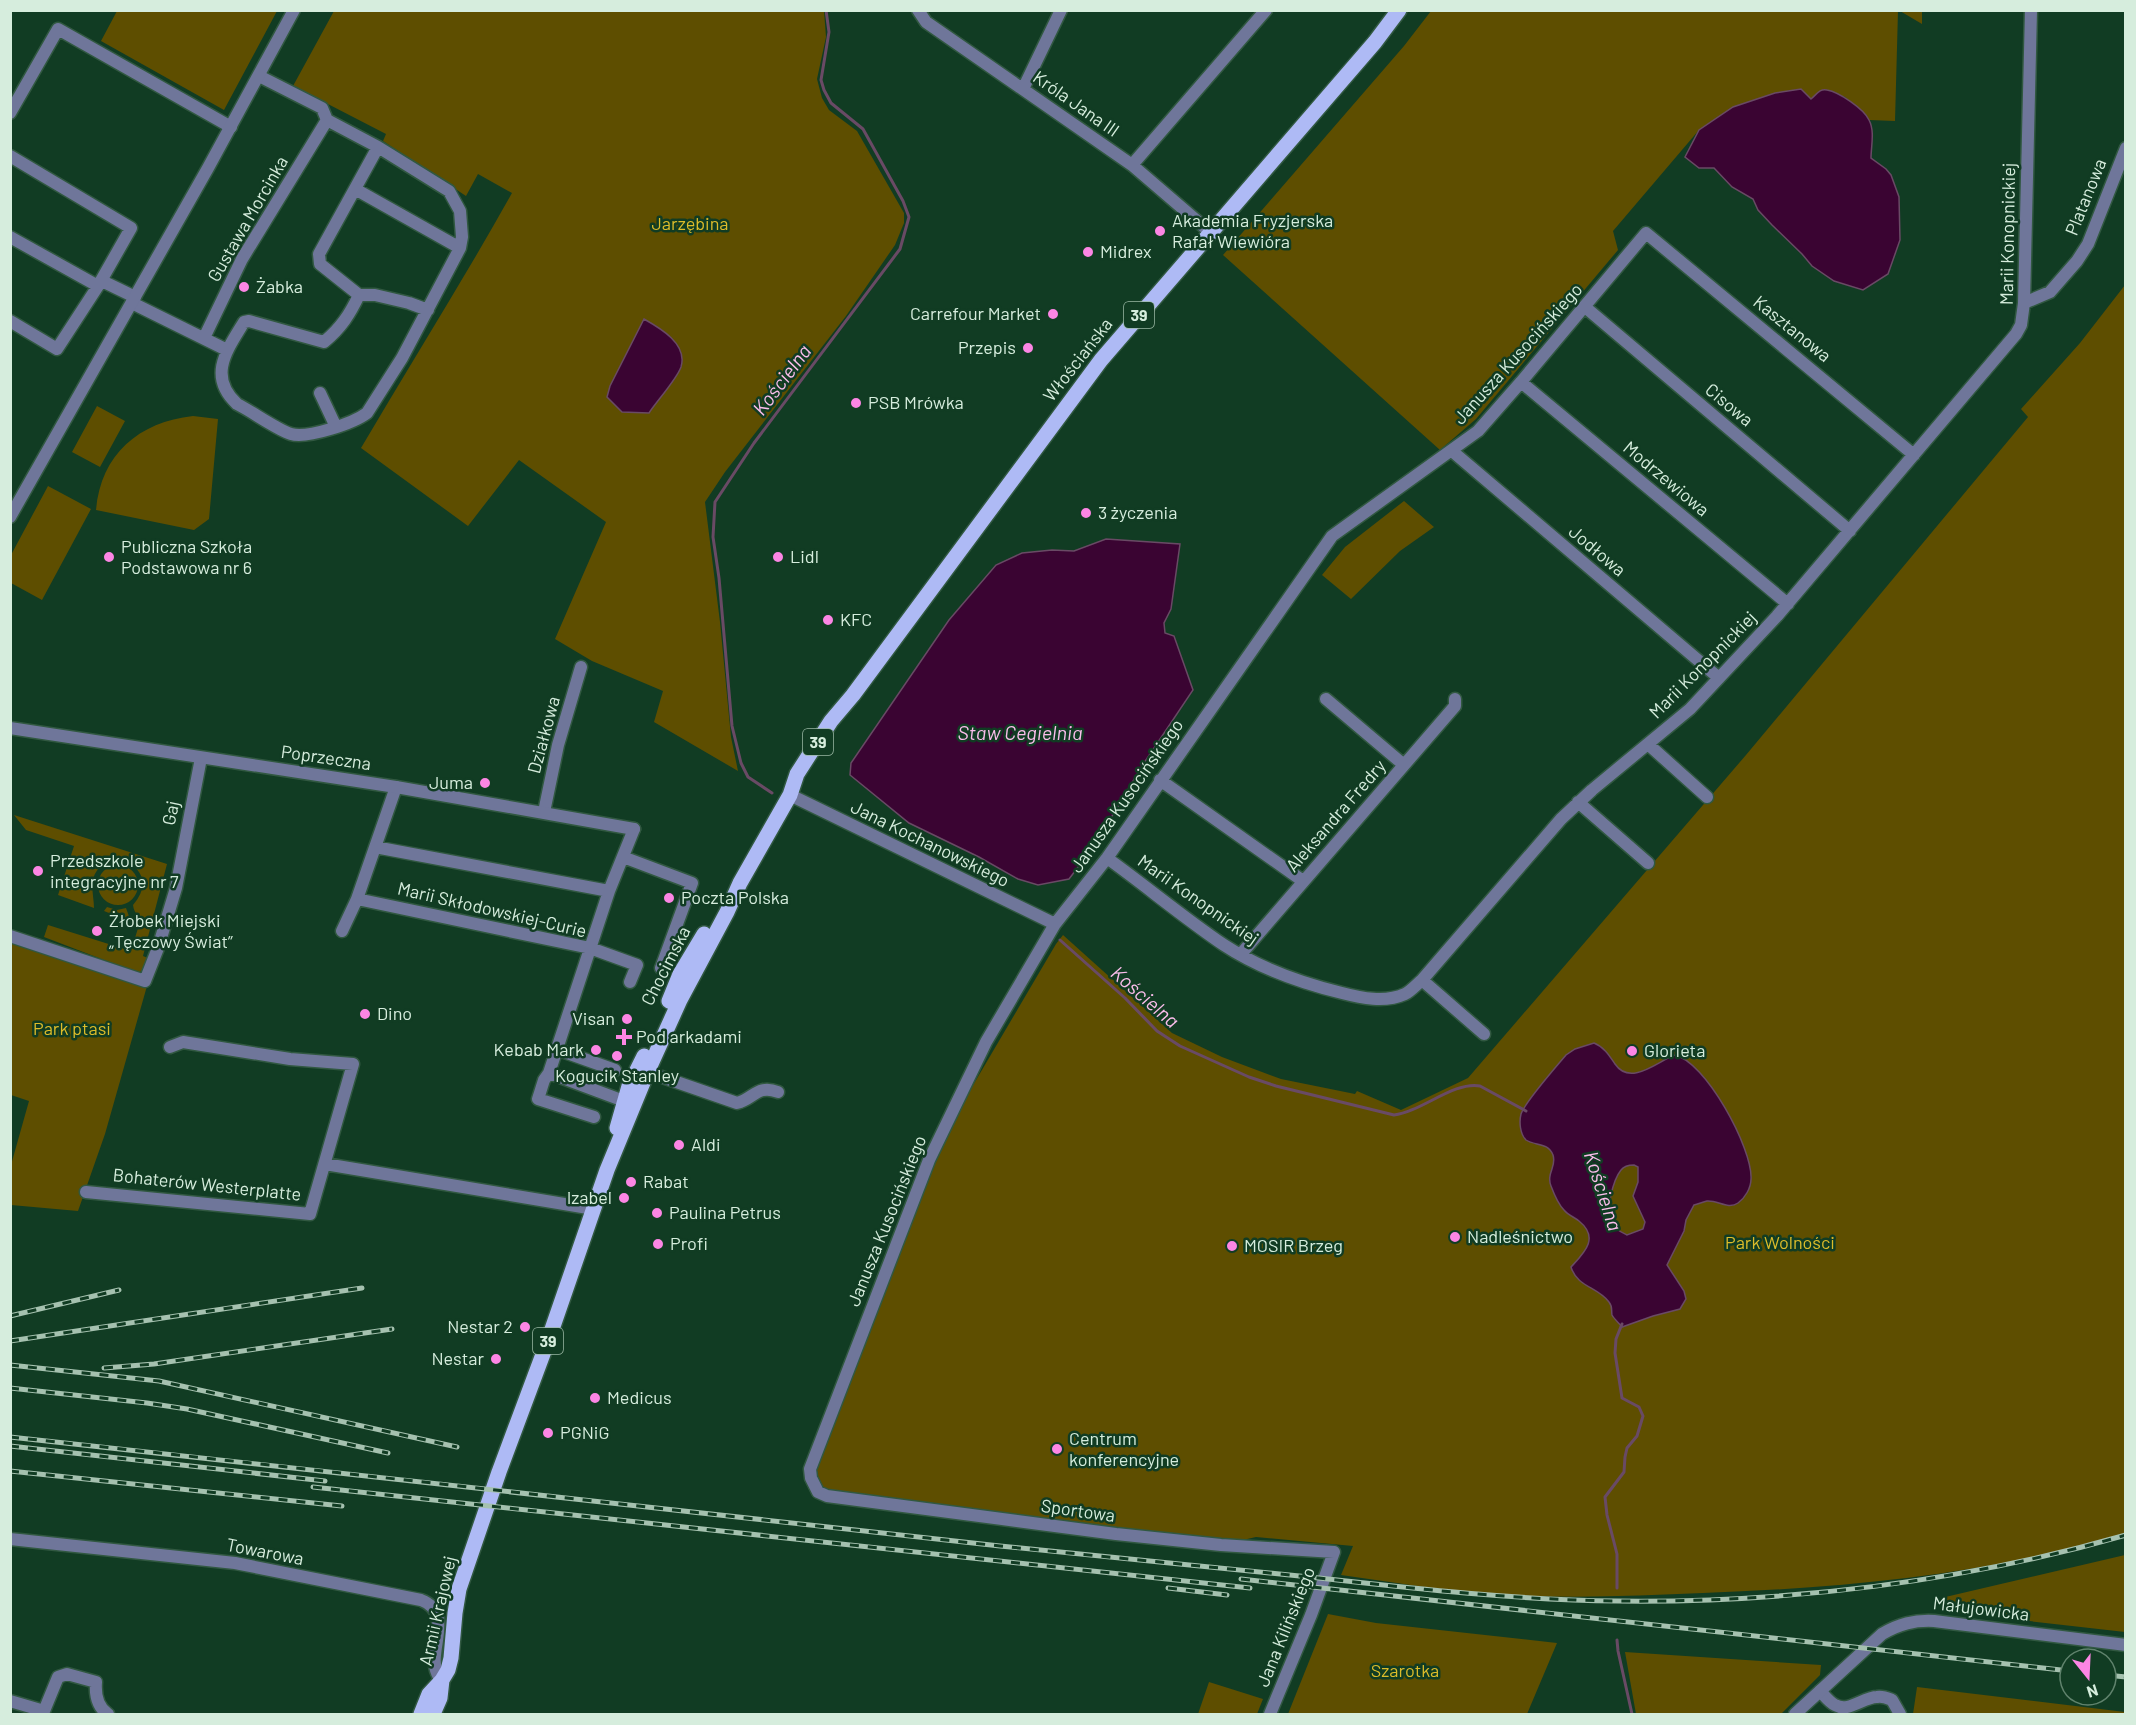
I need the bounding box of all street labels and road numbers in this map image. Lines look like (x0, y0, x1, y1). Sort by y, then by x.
street label: Króla Jana III (1029, 65, 1124, 141)
street label: Gustawa Morcinka (202, 152, 292, 285)
street label: Platanowa (2060, 155, 2110, 238)
street label: Marii Konopnickiej (1995, 163, 2019, 305)
street label: Janusza Kusocińskiego (1448, 278, 1586, 428)
street label: Kasztanowa (1749, 290, 1836, 366)
road number: 39 (1124, 302, 1154, 328)
street label: Włościańska (1038, 313, 1117, 406)
street label: Cisowa (1701, 378, 1758, 431)
street label: Modrzewiowa (1619, 436, 1714, 521)
street label: Jodłowa (1565, 520, 1631, 580)
street label: Marii Konopnickiej (1644, 606, 1760, 722)
street label: Działkowa (522, 694, 564, 776)
street label: Janusza Kusocińskiego (1065, 714, 1188, 876)
road number: 39 (803, 729, 833, 755)
street label: Poprzeczna (280, 740, 373, 774)
street label: Aleksandra Fredry (1281, 755, 1390, 876)
street label: Jana Kochanowskiego (848, 795, 1013, 891)
street label: Gaj (157, 799, 183, 827)
street label: Marii Konopnickiej (1134, 849, 1263, 949)
street label: Marii Skłodowskiej-Curie (396, 877, 589, 941)
street label: Chocimska (636, 922, 694, 1009)
street label: Janusza Kusocińskiego (842, 1132, 930, 1309)
street label: Bohaterów Westerplatte (112, 1163, 302, 1205)
road number: 39 (533, 1328, 563, 1354)
street label: Sportowa (1040, 1494, 1117, 1526)
street label: Towarowa (225, 1533, 306, 1569)
street label: Armii Krajowej (414, 1554, 460, 1668)
street label: Jana Kilińskiego (1251, 1563, 1319, 1690)
street label: Małujowicka (1932, 1591, 2030, 1625)

